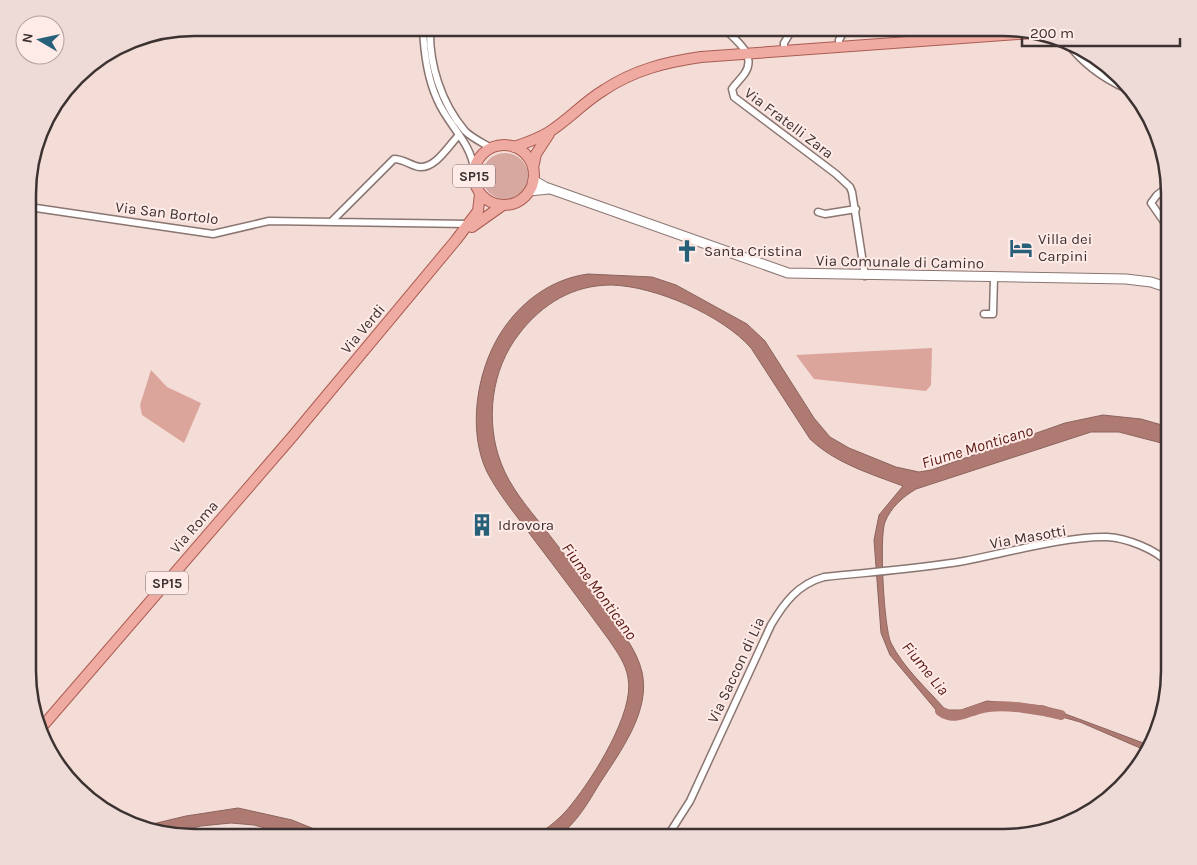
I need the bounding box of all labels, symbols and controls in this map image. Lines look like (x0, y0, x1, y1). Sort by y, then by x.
north arrow (15, 15, 65, 65)
scale bar (1022, 15, 1180, 47)
text: 200 m (1030, 24, 1074, 42)
text: N (18, 32, 37, 44)
street label: Via Fratelli Zara (741, 84, 837, 162)
road number: SP15 (453, 165, 495, 188)
street label: Via San Bortolo (114, 198, 220, 228)
place label: Villa dei Carpini (1038, 230, 1092, 265)
hotel icon: Villa dei Carpini (1008, 235, 1034, 261)
church icon: Santa Cristina (674, 238, 700, 264)
place label: Santa Cristina (704, 242, 802, 260)
street label: Via Comunale di Camino (816, 252, 984, 272)
street label: Via Verdi (337, 301, 389, 357)
water label: Fiume Monticano (919, 420, 1035, 472)
street label: Via Roma (166, 497, 222, 557)
building icon: Idrovora (469, 512, 495, 538)
place label: Idrovora (498, 516, 554, 534)
street label: Via Masotti (988, 521, 1068, 553)
water label: Fiume Monticano (558, 539, 641, 644)
road number: SP15 (146, 572, 188, 594)
street label: Via Saccon di Lia (704, 614, 768, 726)
water label: Fiume Lia (898, 637, 953, 699)

